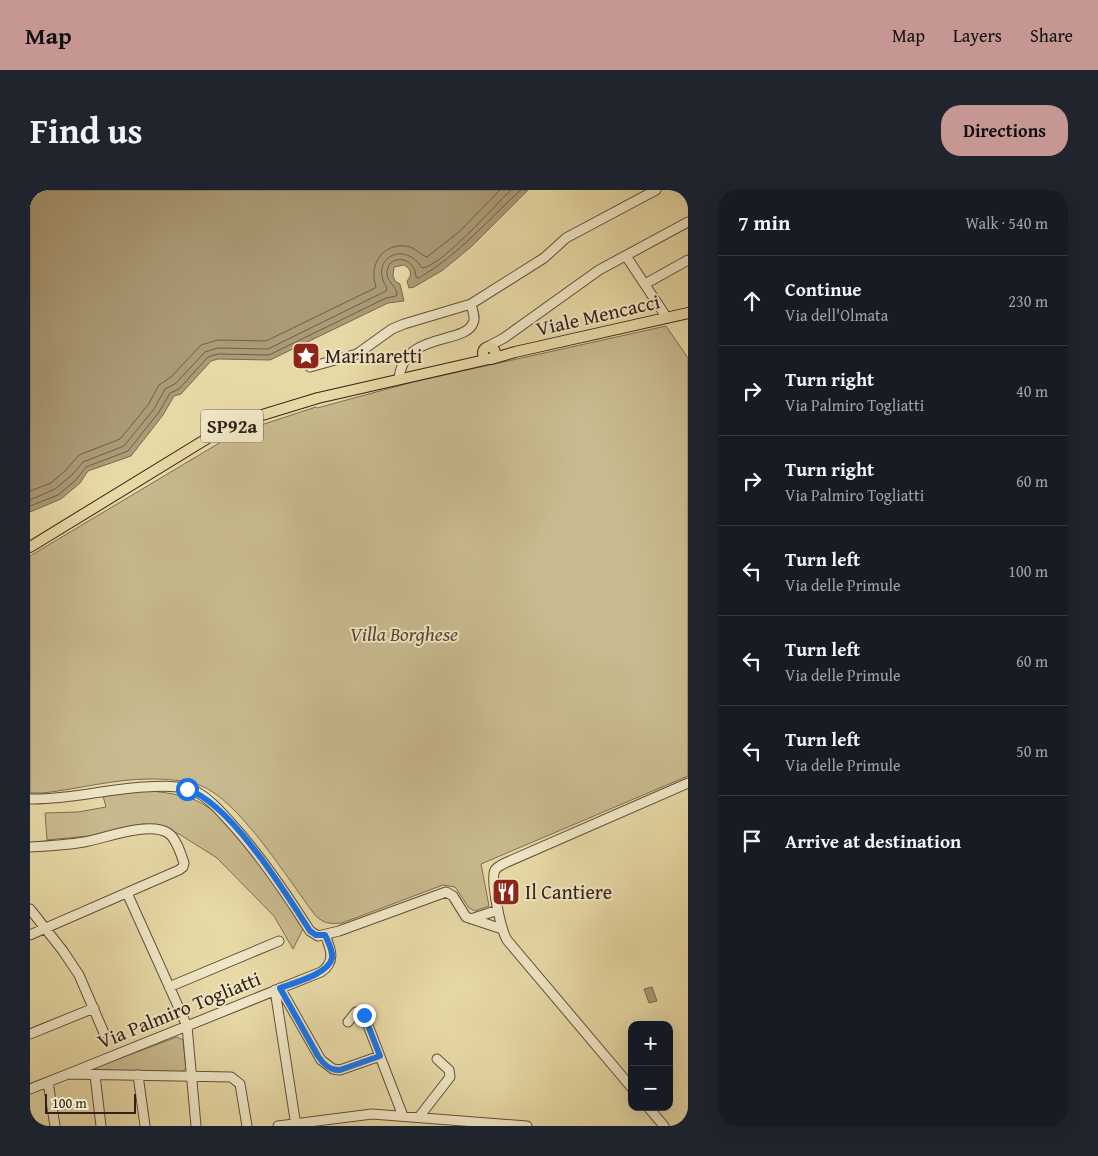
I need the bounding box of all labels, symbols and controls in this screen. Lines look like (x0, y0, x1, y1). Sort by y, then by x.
text: Map (25, 18, 72, 53)
text: Map (892, 22, 925, 49)
text: Layers (953, 22, 1002, 49)
text: Share (1030, 22, 1073, 49)
text: Find us (30, 105, 143, 156)
button: Directions (941, 105, 1068, 156)
text: 7 min (738, 207, 790, 238)
text: Walk · 540 m (965, 211, 1048, 235)
text: Continue (785, 275, 862, 303)
street label: Viale Mencacci (533, 286, 663, 343)
icon: ahead (738, 287, 766, 315)
text: 230 m (1008, 289, 1048, 313)
text: Via dell'Olmata (785, 303, 888, 327)
place icon: Marinaretti (291, 341, 321, 371)
place label: Marinaretti (325, 341, 423, 370)
text: Turn right (785, 365, 874, 393)
icon: right (738, 377, 766, 405)
text: 40 m (1016, 379, 1048, 403)
text: Via Palmiro Togliatti (785, 393, 924, 417)
road number: SP92a (201, 410, 263, 442)
text: Turn right (785, 455, 874, 483)
icon: right (738, 467, 766, 495)
text: 60 m (1016, 469, 1048, 493)
text: Via Palmiro Togliatti (785, 483, 924, 507)
text: Turn left (785, 545, 860, 573)
icon: left (738, 557, 766, 585)
text: 100 m (1008, 559, 1048, 583)
text: Via delle Primule (785, 573, 901, 597)
park label: Villa Borghese (350, 619, 458, 648)
text: Turn left (785, 635, 860, 663)
icon: left (738, 647, 766, 675)
text: 60 m (1016, 649, 1048, 673)
text: Via delle Primule (785, 663, 901, 687)
text: Turn left (785, 725, 860, 753)
icon: left (738, 737, 766, 765)
text: 50 m (1016, 739, 1048, 763)
text: Via delle Primule (785, 753, 901, 777)
route start (176, 778, 199, 801)
icon: arrive (738, 827, 766, 855)
text: Arrive at destination (785, 827, 961, 855)
restaurant icon: Il Cantiere (491, 877, 521, 907)
place label: Il Cantiere (525, 877, 612, 906)
street label: Via Palmiro Togliatti (93, 963, 265, 1056)
route end (353, 1004, 376, 1027)
map controls (628, 1021, 673, 1111)
button: + (628, 1021, 673, 1066)
button: − (628, 1066, 673, 1111)
scale bar (45, 1091, 136, 1114)
text: 100 m (52, 1093, 87, 1113)

